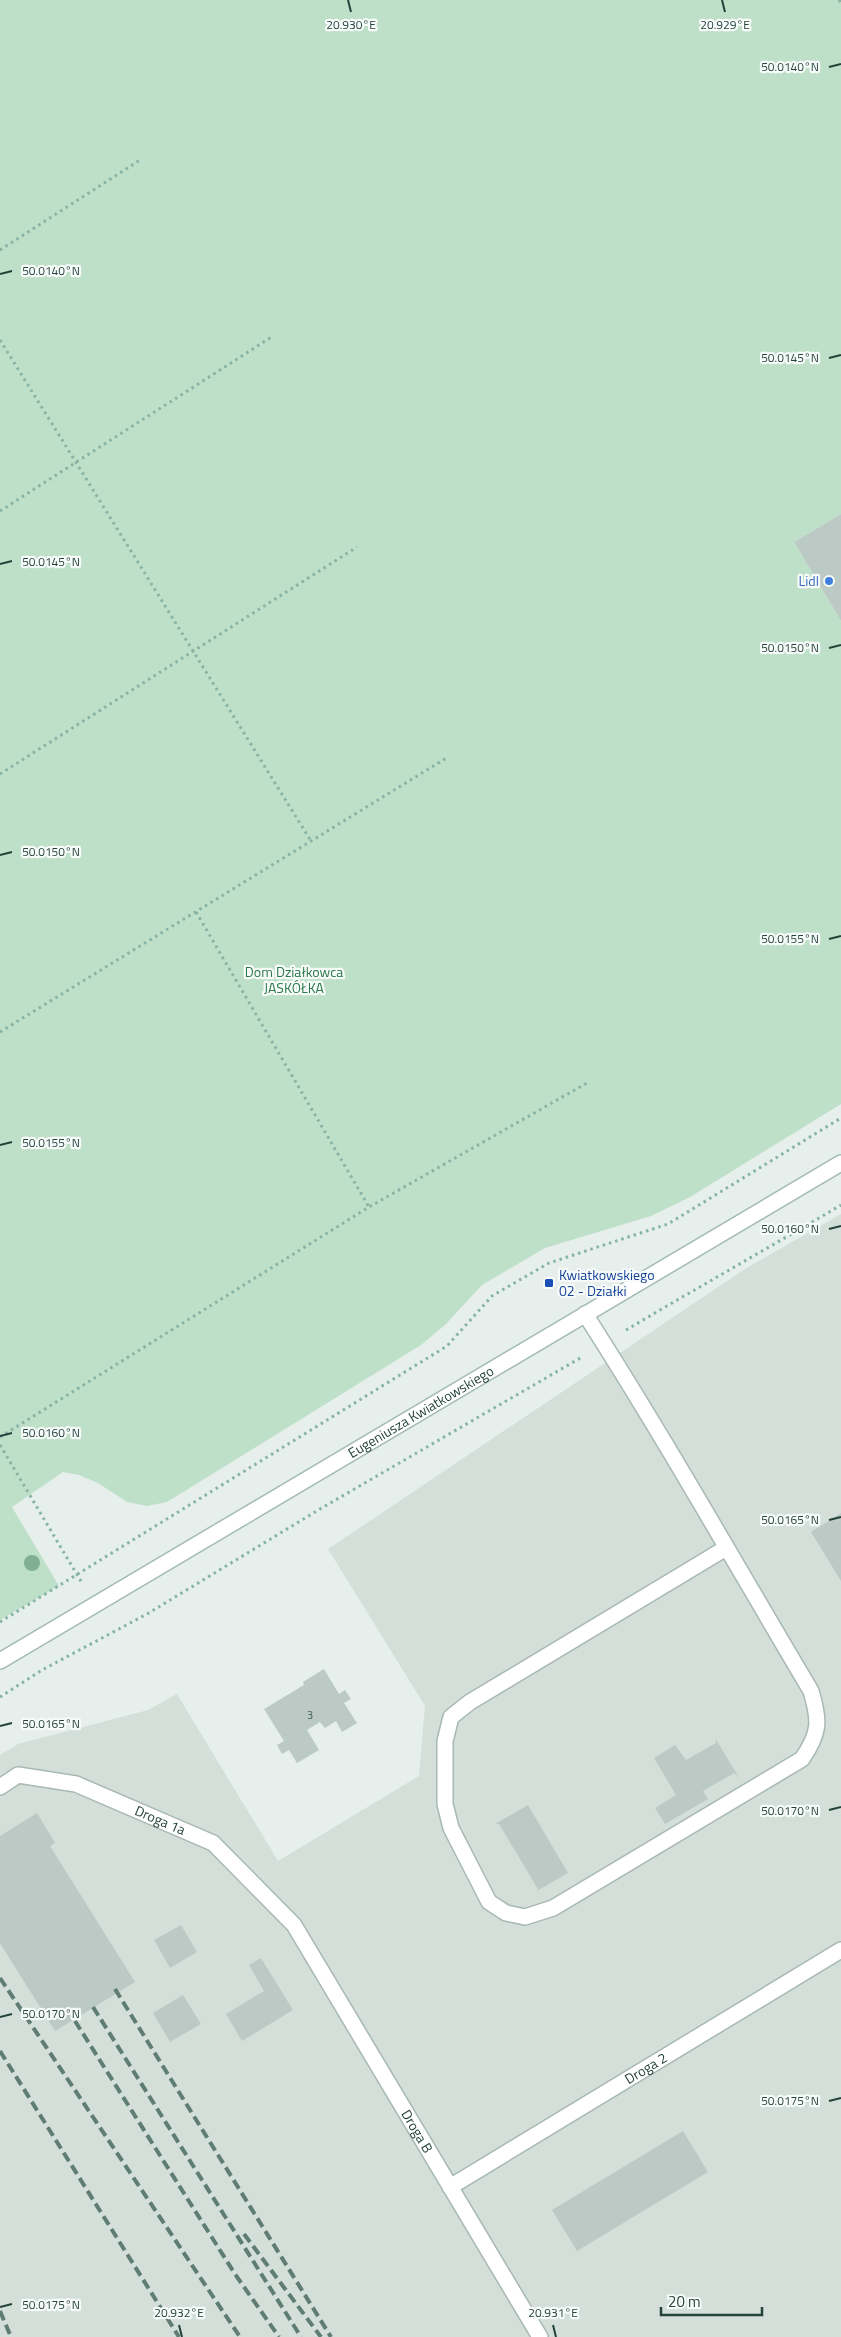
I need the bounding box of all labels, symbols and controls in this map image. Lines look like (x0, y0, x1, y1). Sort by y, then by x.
text: 20.930°E (326, 15, 376, 34)
text: 20.929°E (700, 15, 750, 34)
text: 50.0140°N (761, 57, 819, 76)
text: 50.0140°N (22, 261, 80, 280)
text: 50.0145°N (761, 348, 819, 367)
text: 50.0145°N (22, 552, 80, 571)
place label: Lidl (799, 570, 819, 591)
marker: Lidl (823, 575, 835, 587)
text: 50.0150°N (761, 638, 819, 657)
text: 50.0150°N (22, 842, 80, 861)
text: 50.0155°N (761, 929, 819, 948)
park label: Dom Działkowca JASKÓŁKA (245, 961, 343, 998)
text: 50.0155°N (22, 1133, 80, 1152)
text: 50.0160°N (761, 1219, 819, 1238)
place label: Kwiatkowskiego 02 - Działki (559, 1264, 655, 1301)
marker: Kwiatkowskiego 02 - Działki (543, 1277, 555, 1289)
street label: Eugeniusza Kwiatkowskiego (344, 1360, 497, 1463)
text: 50.0160°N (22, 1423, 80, 1442)
text: 50.0165°N (761, 1510, 819, 1529)
house number: 3 (307, 1707, 313, 1723)
text: 50.0165°N (22, 1714, 80, 1733)
street label: Droga 1a (132, 1800, 189, 1840)
text: 50.0170°N (761, 1801, 819, 1820)
text: 50.0170°N (22, 2004, 80, 2023)
street label: Droga 2 (620, 2047, 671, 2089)
text: 50.0175°N (761, 2091, 819, 2110)
street label: Droga B (397, 2105, 439, 2157)
scale bar (661, 2284, 762, 2316)
text: 20 m (668, 2290, 701, 2313)
text: 50.0175°N (22, 2295, 80, 2314)
text: 20.932°E (154, 2303, 204, 2322)
text: 20.931°E (528, 2303, 578, 2322)

